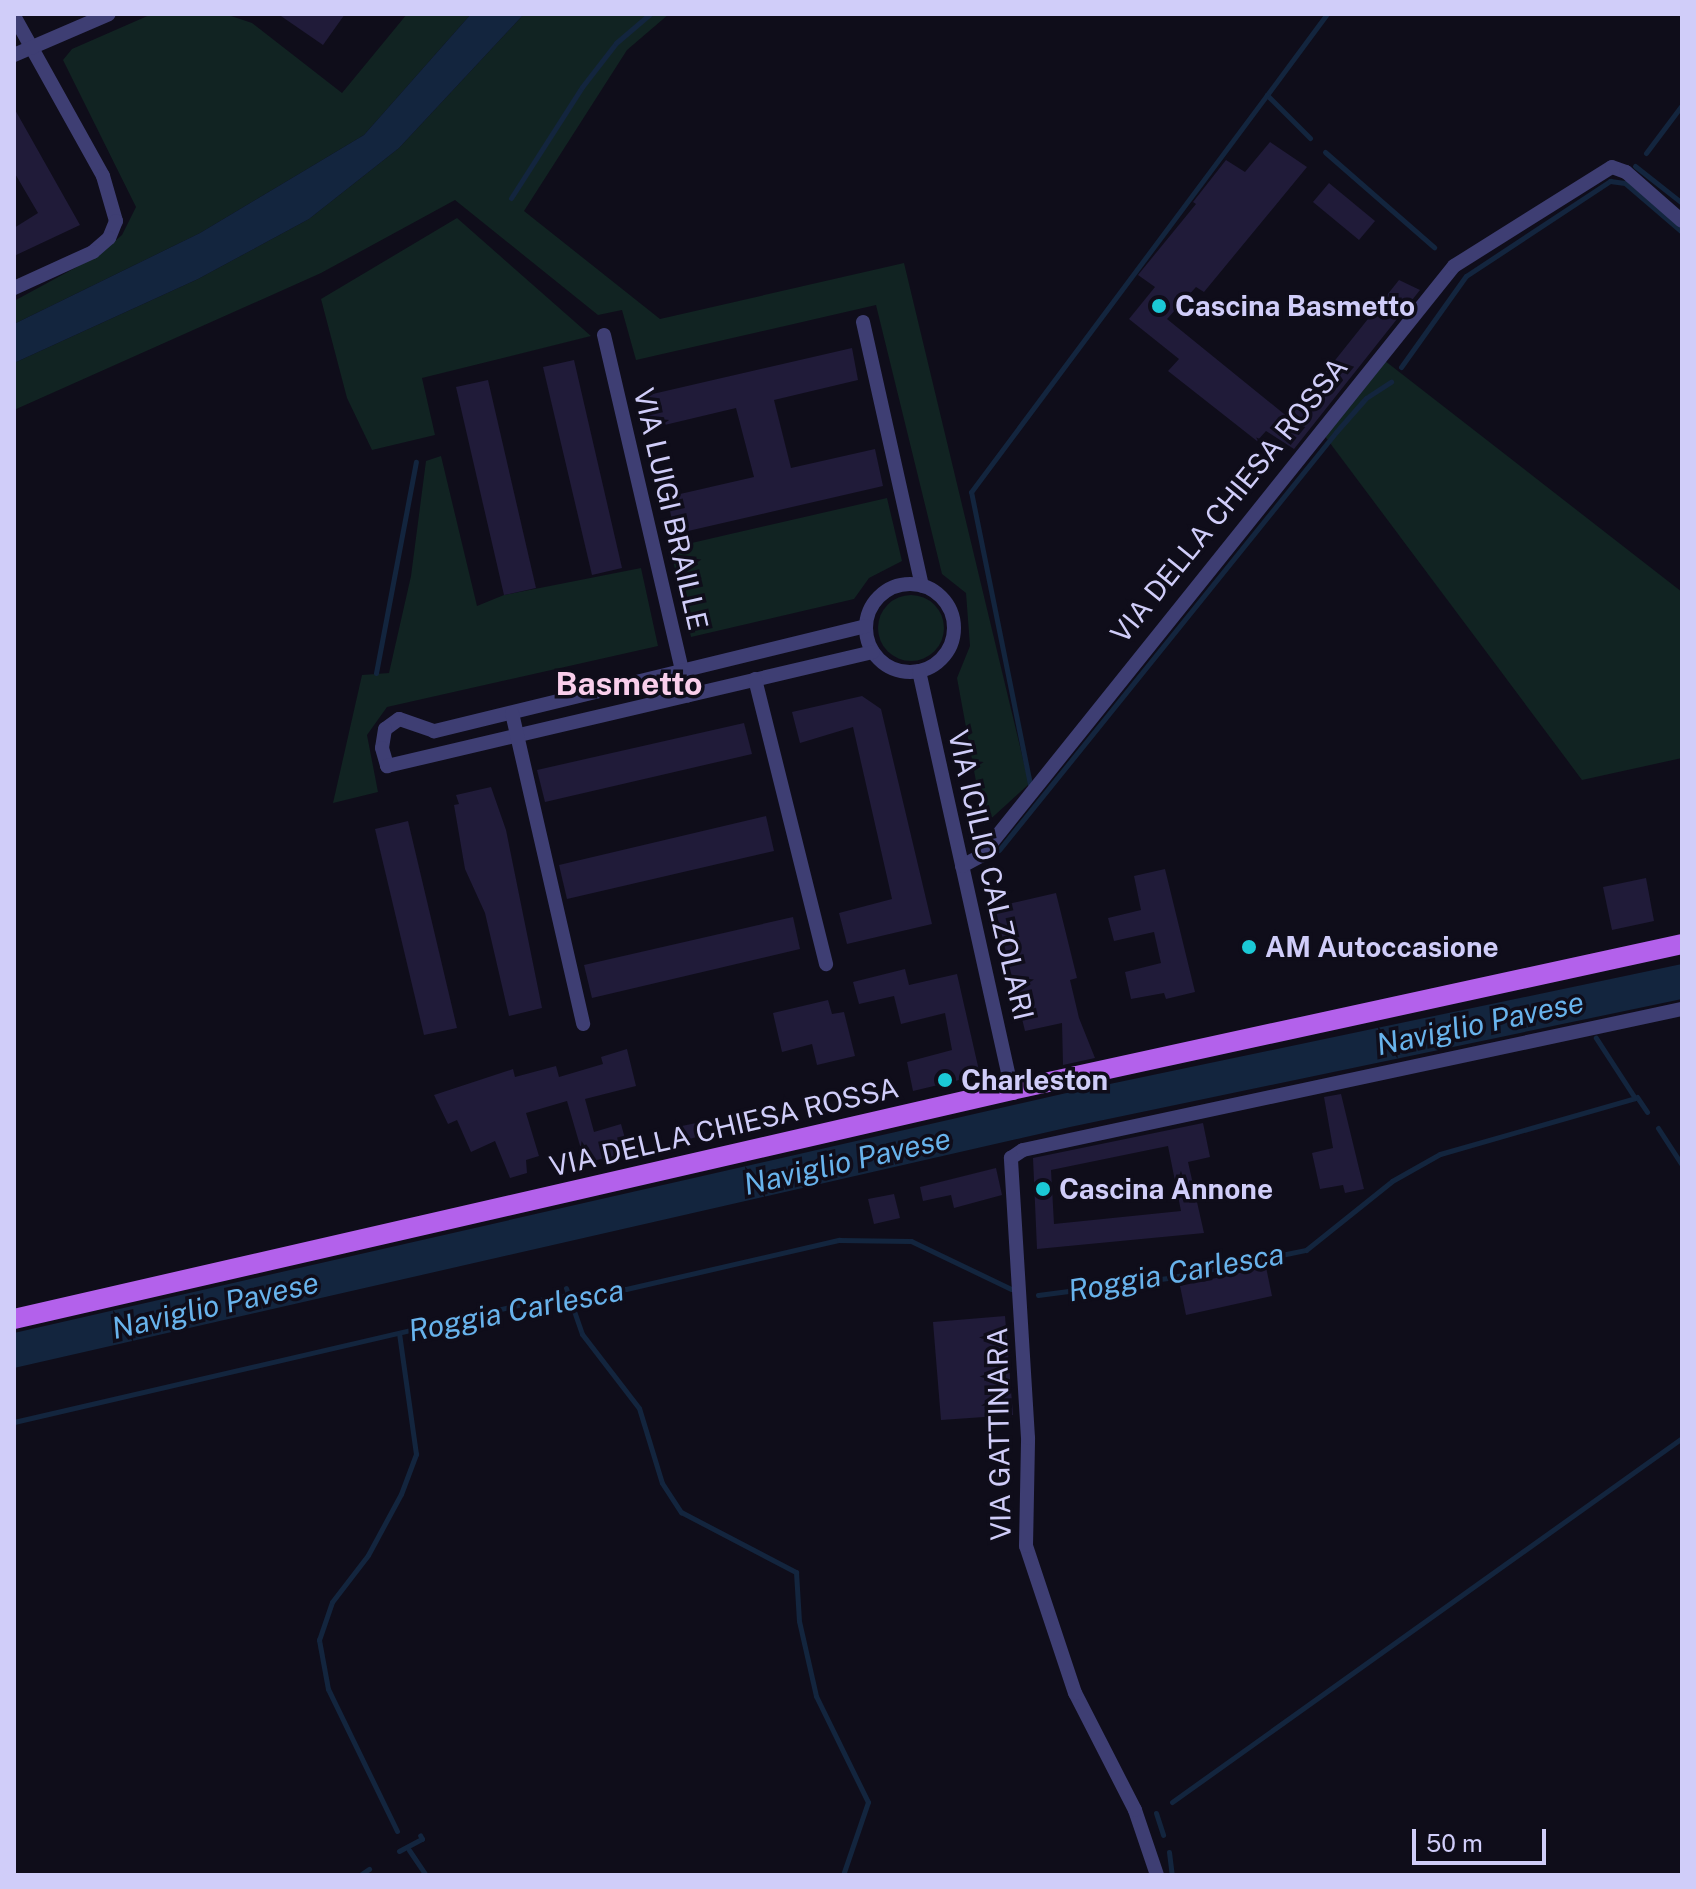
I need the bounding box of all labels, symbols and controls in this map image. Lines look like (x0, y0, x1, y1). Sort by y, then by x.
place label: Cascina Basmetto (1175, 289, 1415, 323)
marker: Cascina Basmetto (1150, 297, 1168, 315)
street label: VIA DELLA CHIESA ROSSA (1104, 351, 1354, 649)
street label: VIA LUIGI BRAILLE (627, 385, 715, 633)
district label: Basmetto (556, 665, 702, 703)
street label: VIA ICILIO CALZOLARI (941, 727, 1041, 1023)
place label: AM Autoccasione (1265, 930, 1499, 964)
marker: AM Autoccasione (1240, 938, 1258, 956)
water label: Naviglio Pavese (1373, 983, 1587, 1063)
place label: Charleston (961, 1063, 1108, 1097)
street label: VIA DELLA CHIESA ROSSA (546, 1070, 902, 1184)
marker: Charleston (936, 1071, 954, 1089)
water label: Naviglio Pavese (740, 1120, 954, 1202)
place label: Cascina Annone (1059, 1172, 1273, 1206)
marker: Cascina Annone (1034, 1180, 1052, 1198)
water label: Roggia Carlesca (1065, 1235, 1287, 1309)
water label: Naviglio Pavese (108, 1264, 322, 1346)
water label: Roggia Carlesca (405, 1271, 627, 1349)
street label: VIA GATTINARA (980, 1327, 1018, 1541)
scale bar (1416, 1813, 1550, 1863)
text: 50 m (1426, 1829, 1483, 1857)

